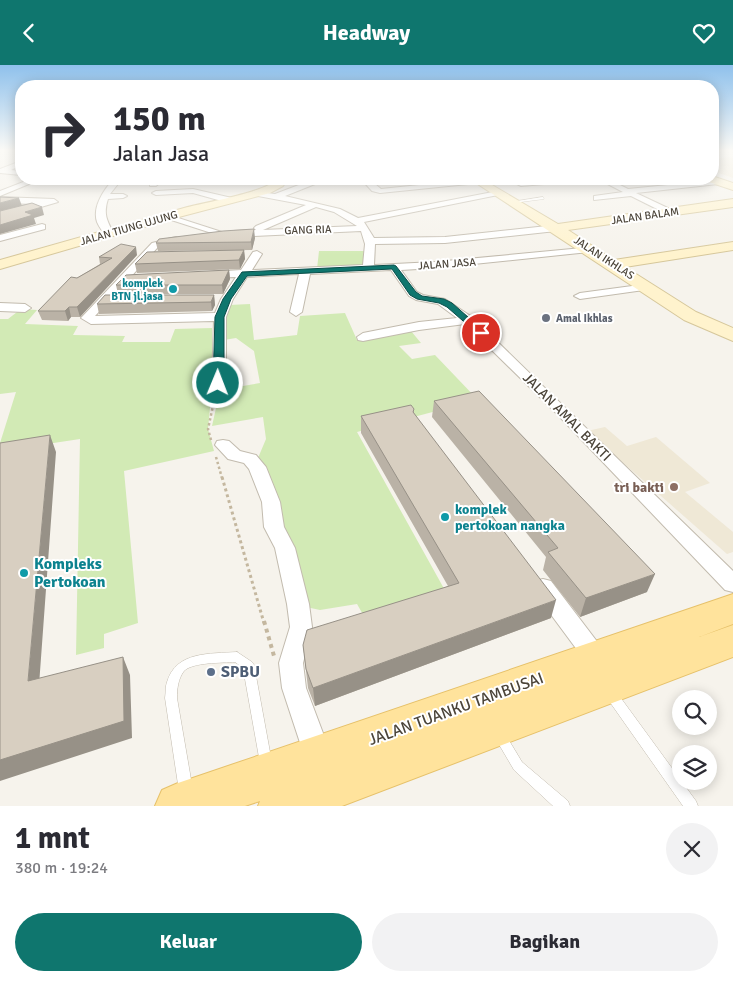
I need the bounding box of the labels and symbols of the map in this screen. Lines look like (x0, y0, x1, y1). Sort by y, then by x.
street label: JALAN BALAM (610, 205, 680, 227)
street label: JALAN TIUNG UJUNG (79, 208, 179, 248)
street label: GANG RIA (284, 223, 332, 237)
street label: JALAN IKHLAS (571, 234, 637, 282)
street label: JALAN JASA (418, 255, 477, 273)
place label: komplek BTN jl.jasa (111, 277, 163, 303)
marker: komplek BTN jl.jasa (167, 283, 179, 295)
pin (460, 312, 502, 354)
marker: Amal Ikhlas (540, 312, 552, 324)
place label: Amal Ikhlas (556, 312, 613, 325)
position arrow (191, 356, 243, 408)
street label: JALAN AMAL BAKTI (519, 369, 615, 465)
place label: tri bakti (613, 479, 664, 496)
marker: tri bakti (668, 481, 680, 493)
place label: komplek pertokoan nangka (455, 501, 565, 534)
marker: komplek pertokoan nangka (439, 511, 451, 523)
place label: Kompleks Pertokoan (34, 554, 106, 592)
marker: Kompleks Pertokoan (18, 567, 30, 579)
place label: SPBU (221, 662, 260, 682)
marker: SPBU (205, 666, 217, 678)
street label: JALAN TUANKU TAMBUSAI (366, 668, 546, 750)

